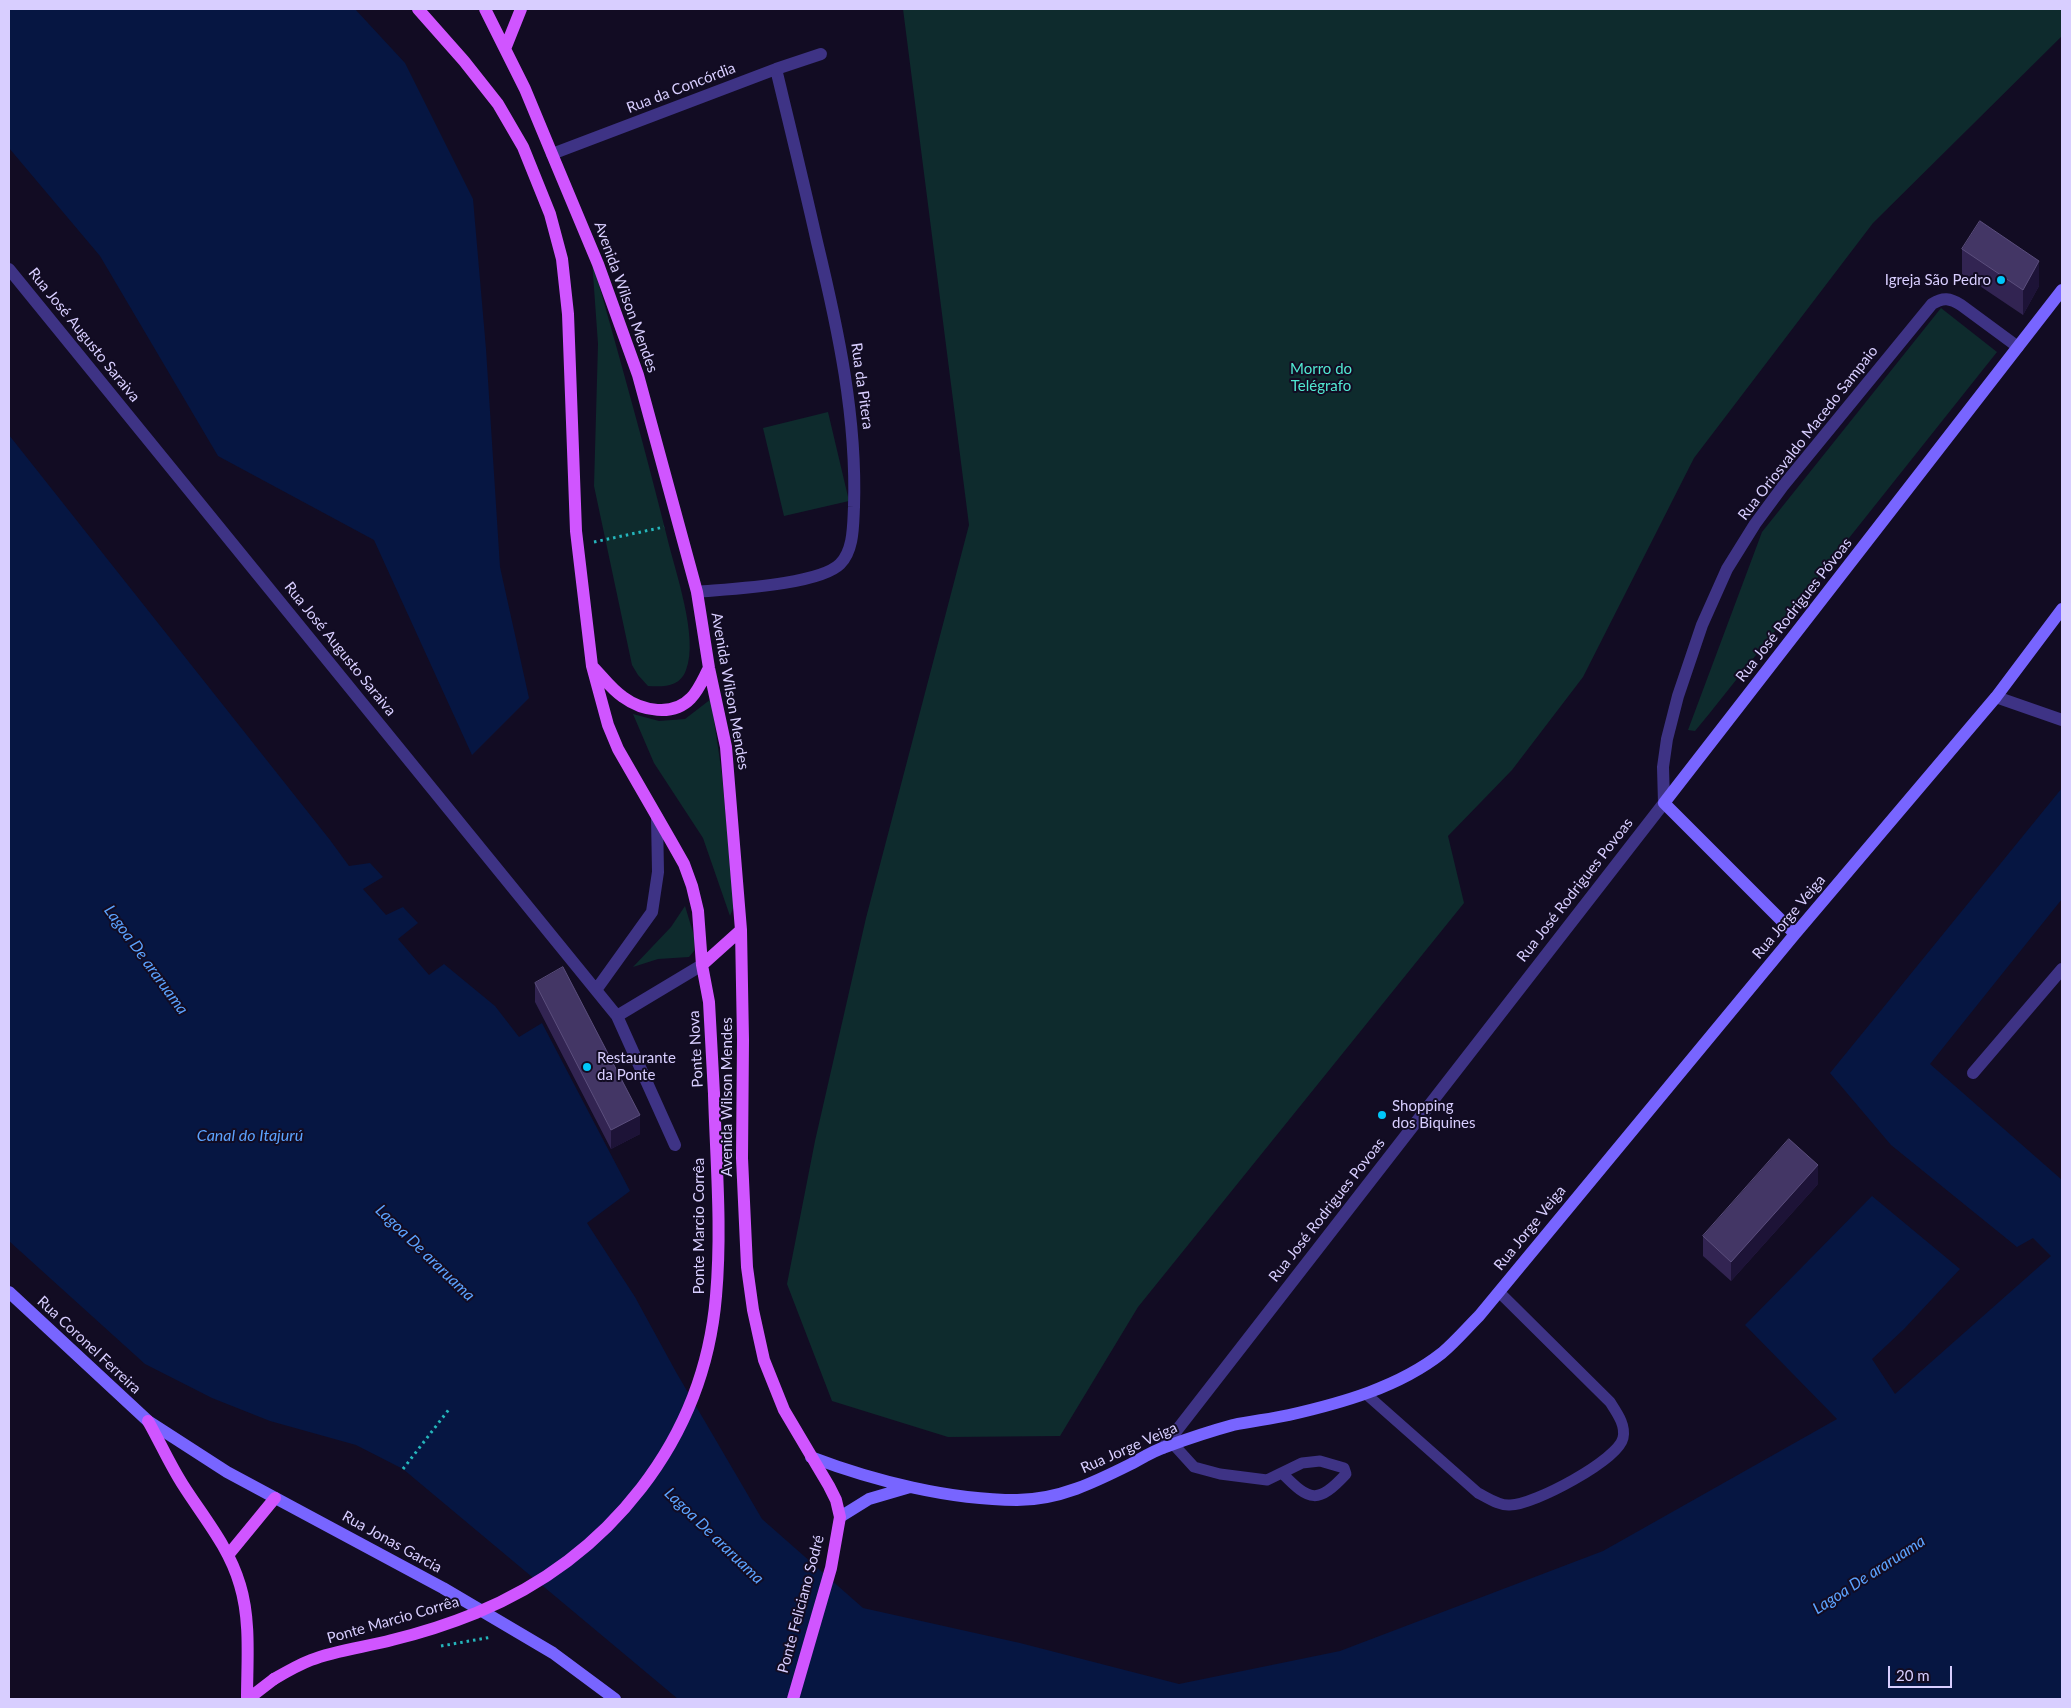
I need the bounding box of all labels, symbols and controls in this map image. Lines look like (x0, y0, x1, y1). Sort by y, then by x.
street label: Rua da Concórdia (624, 59, 738, 117)
street label: Avenida Wilson Mendes (590, 219, 662, 375)
street label: Rua José Augusto Saraiva (24, 264, 144, 406)
place label: Igreja São Pedro (1885, 271, 1991, 289)
marker: Igreja São Pedro (1995, 274, 2007, 286)
street label: Rua da Pitera (847, 342, 877, 430)
street label: Rua Oriosvaldo Macedo Sampaio (1734, 342, 1882, 524)
park label: Morro do Telégrafo (1290, 360, 1352, 395)
street label: Rua José Rodrigues Póvoas (1732, 534, 1856, 686)
street label: Rua José Augusto Saraiva (280, 578, 400, 720)
street label: Avenida Wilson Mendes (707, 611, 753, 771)
street label: Rua José Rodrigues Povoas (1513, 814, 1637, 966)
street label: Rua Jorge Veiga (1749, 871, 1829, 963)
water label: Lagoa De araruama (100, 902, 192, 1018)
street label: Ponte Nova (685, 1010, 707, 1088)
street label: Avenida Wilson Mendes (718, 1017, 736, 1177)
place label: Restaurante da Ponte (597, 1049, 676, 1084)
marker: Restaurante da Ponte (581, 1061, 593, 1073)
place label: Shopping dos Biquines (1392, 1097, 1476, 1132)
marker: Shopping dos Biquines (1376, 1109, 1388, 1121)
water label: Canal do Itajurú (197, 1126, 303, 1146)
street label: Rua José Rodrigues Povoas (1265, 1134, 1389, 1286)
street label: Ponte Marcio Corrêa (690, 1158, 708, 1294)
street label: Rua Jorge Veiga (1490, 1182, 1570, 1274)
water label: Lagoa De araruama (371, 1201, 479, 1305)
street label: Rua Coronel Ferreira (33, 1292, 145, 1398)
street label: Rua Jorge Veiga (1078, 1419, 1180, 1477)
water label: Lagoa De araruama (660, 1484, 768, 1588)
street label: Rua Jonas Garcia (339, 1507, 445, 1577)
water label: Lagoa De araruama (1809, 1531, 1929, 1619)
street label: Ponte Feliciano Sodré (774, 1533, 828, 1675)
street label: Ponte Marcio Corrêa (325, 1593, 461, 1647)
scale bar (1891, 1656, 1955, 1688)
text: 20 m (1896, 1666, 1930, 1684)

